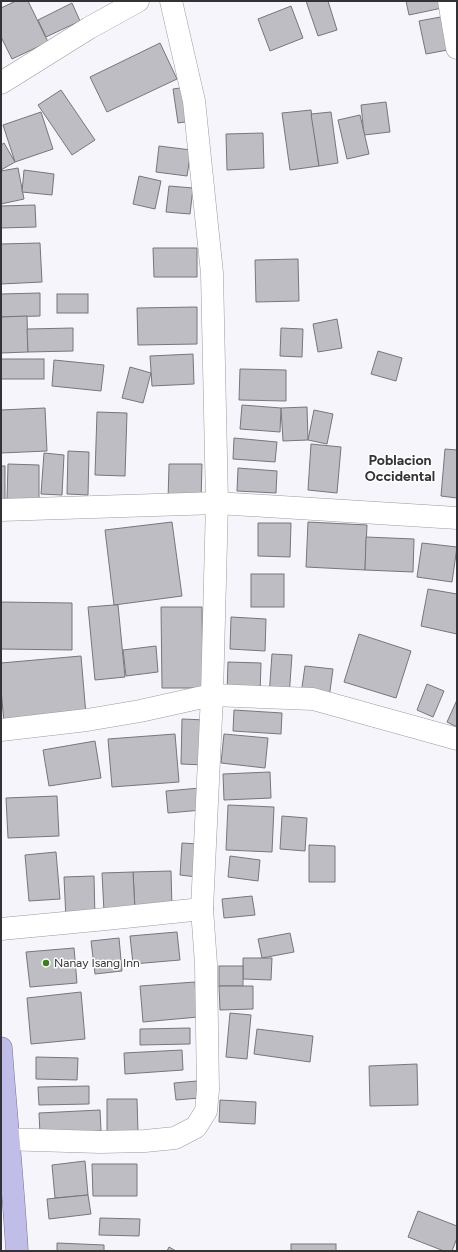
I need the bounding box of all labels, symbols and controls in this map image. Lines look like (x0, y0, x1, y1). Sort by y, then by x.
district label: Poblacion Occidental (365, 452, 435, 485)
place label: Nanay Isang Inn (54, 956, 140, 970)
marker: Nanay Isang Inn (41, 958, 51, 968)

